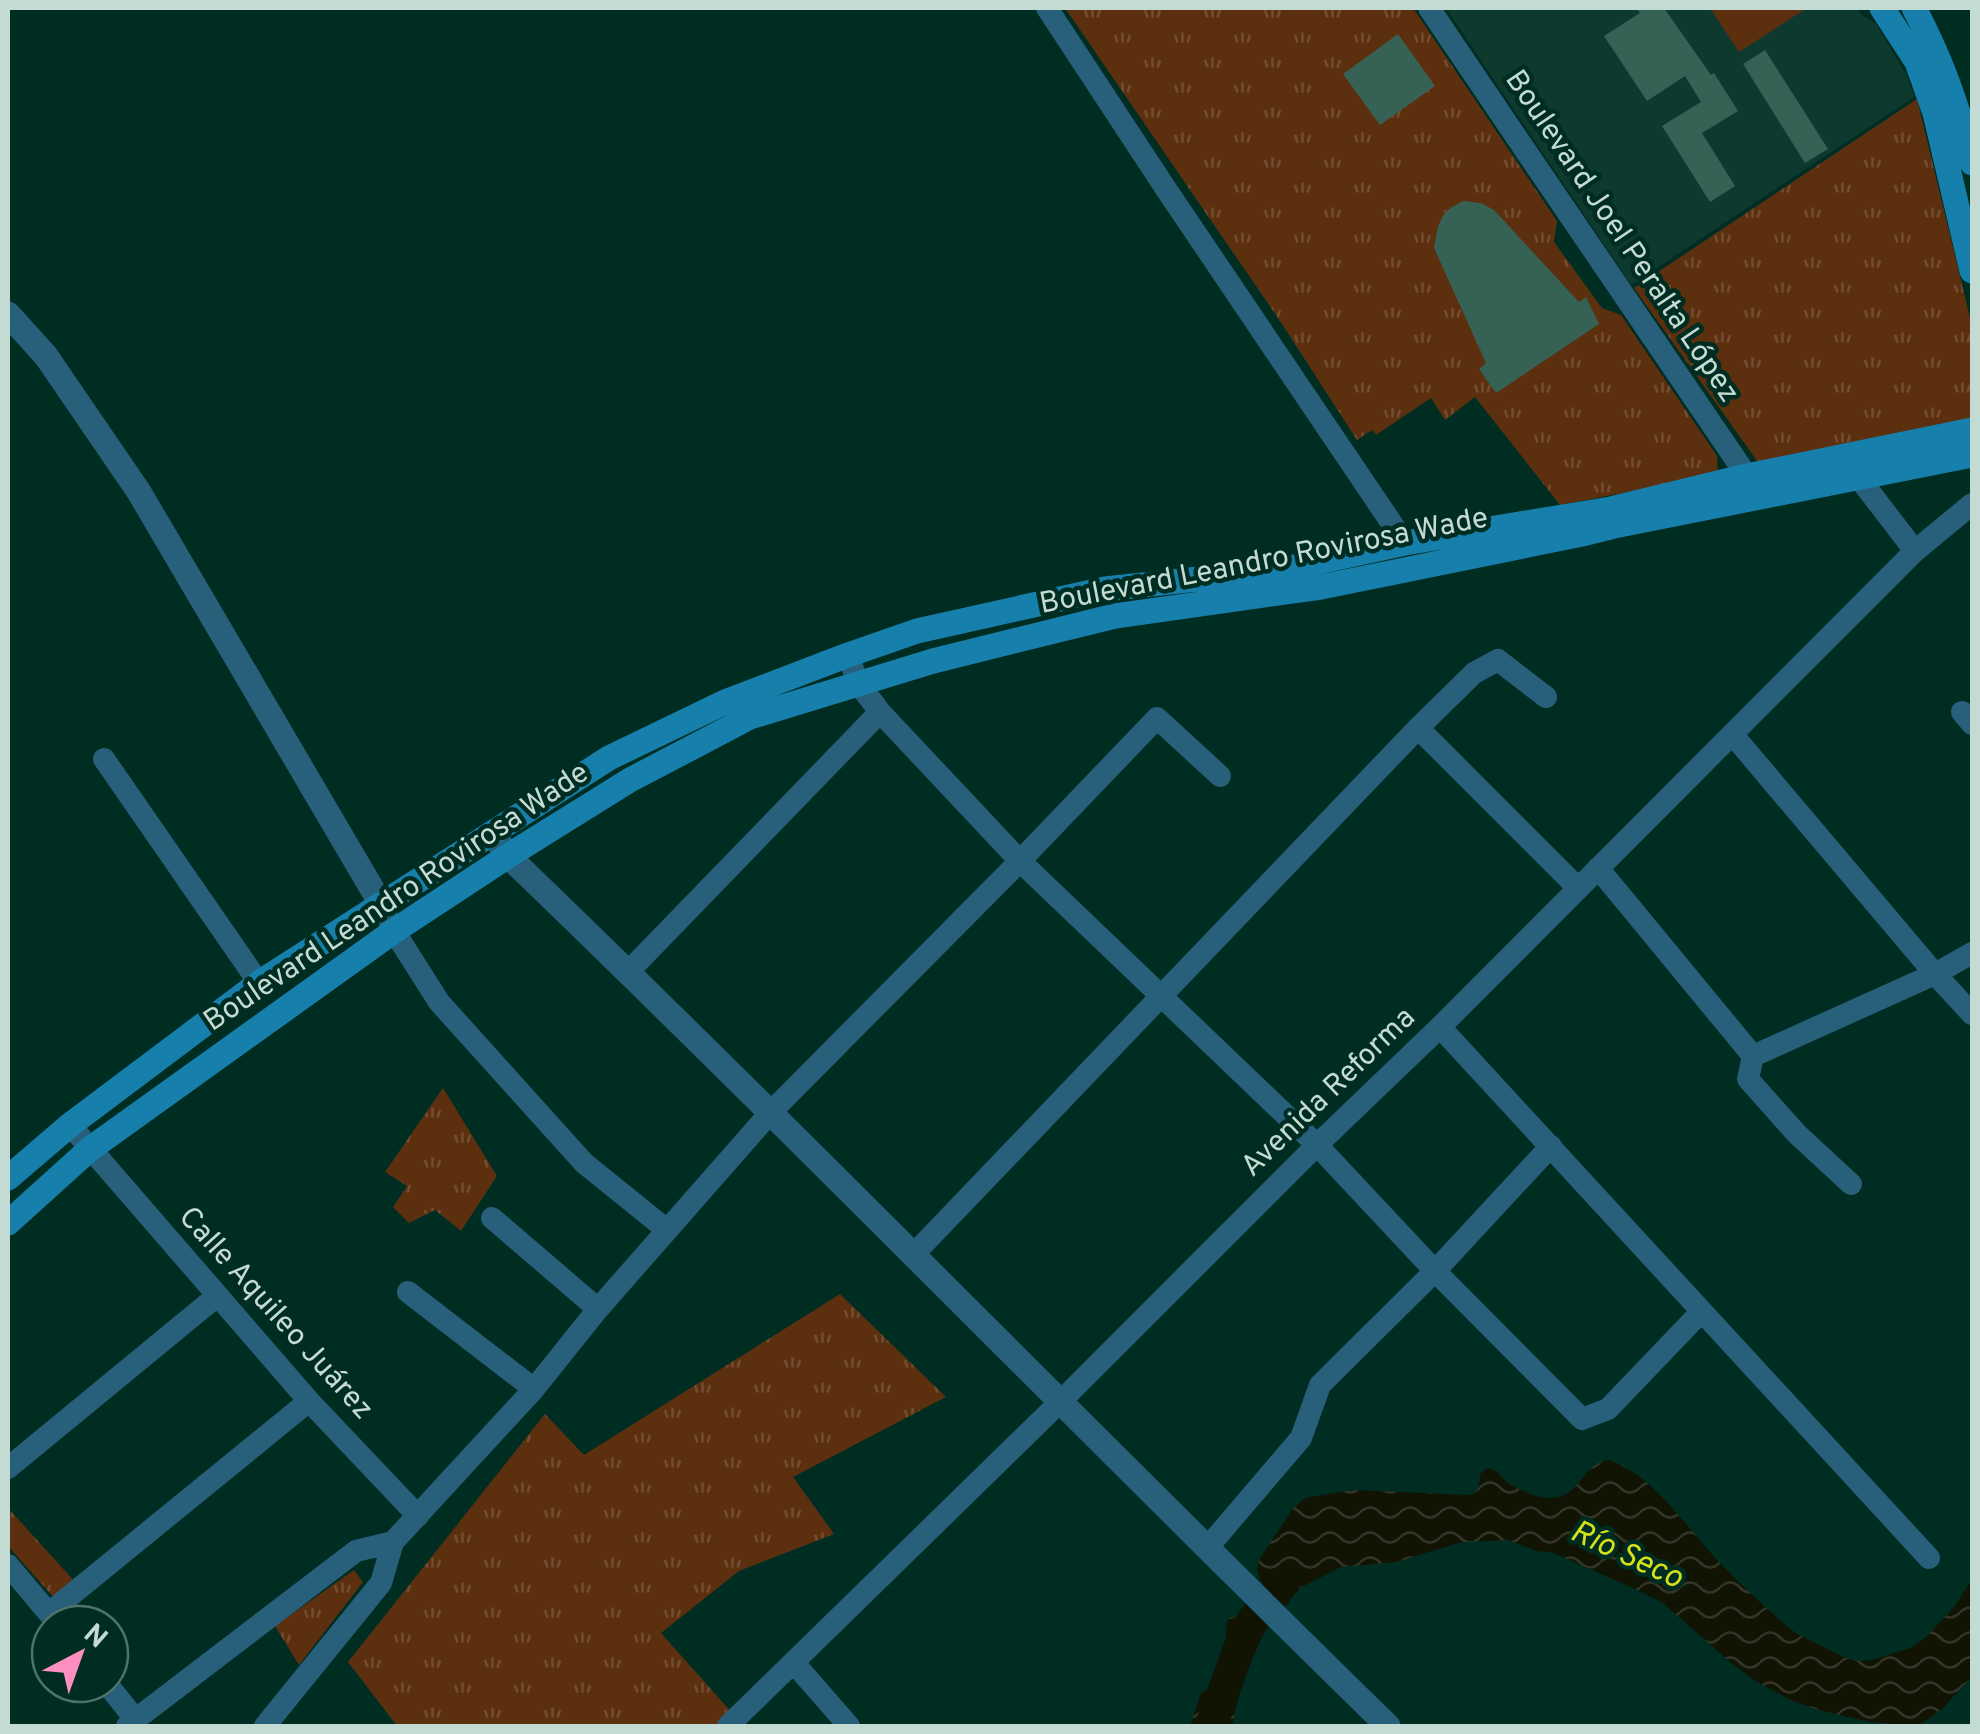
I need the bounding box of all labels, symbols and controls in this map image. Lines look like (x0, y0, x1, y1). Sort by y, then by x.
street label: Boulevard Joel Peralta López (1496, 64, 1746, 410)
street label: Boulevard Leandro Rovirosa Wade (1036, 500, 1492, 624)
street label: Boulevard Leandro Rovirosa Wade (197, 755, 597, 1041)
street label: Avenida Reforma (1234, 1000, 1424, 1186)
street label: Calle Aquileo Juárez (170, 1200, 380, 1428)
water label: Río Seco (1563, 1513, 1689, 1600)
north arrow (30, 1604, 130, 1704)
text: N (75, 1617, 114, 1658)

